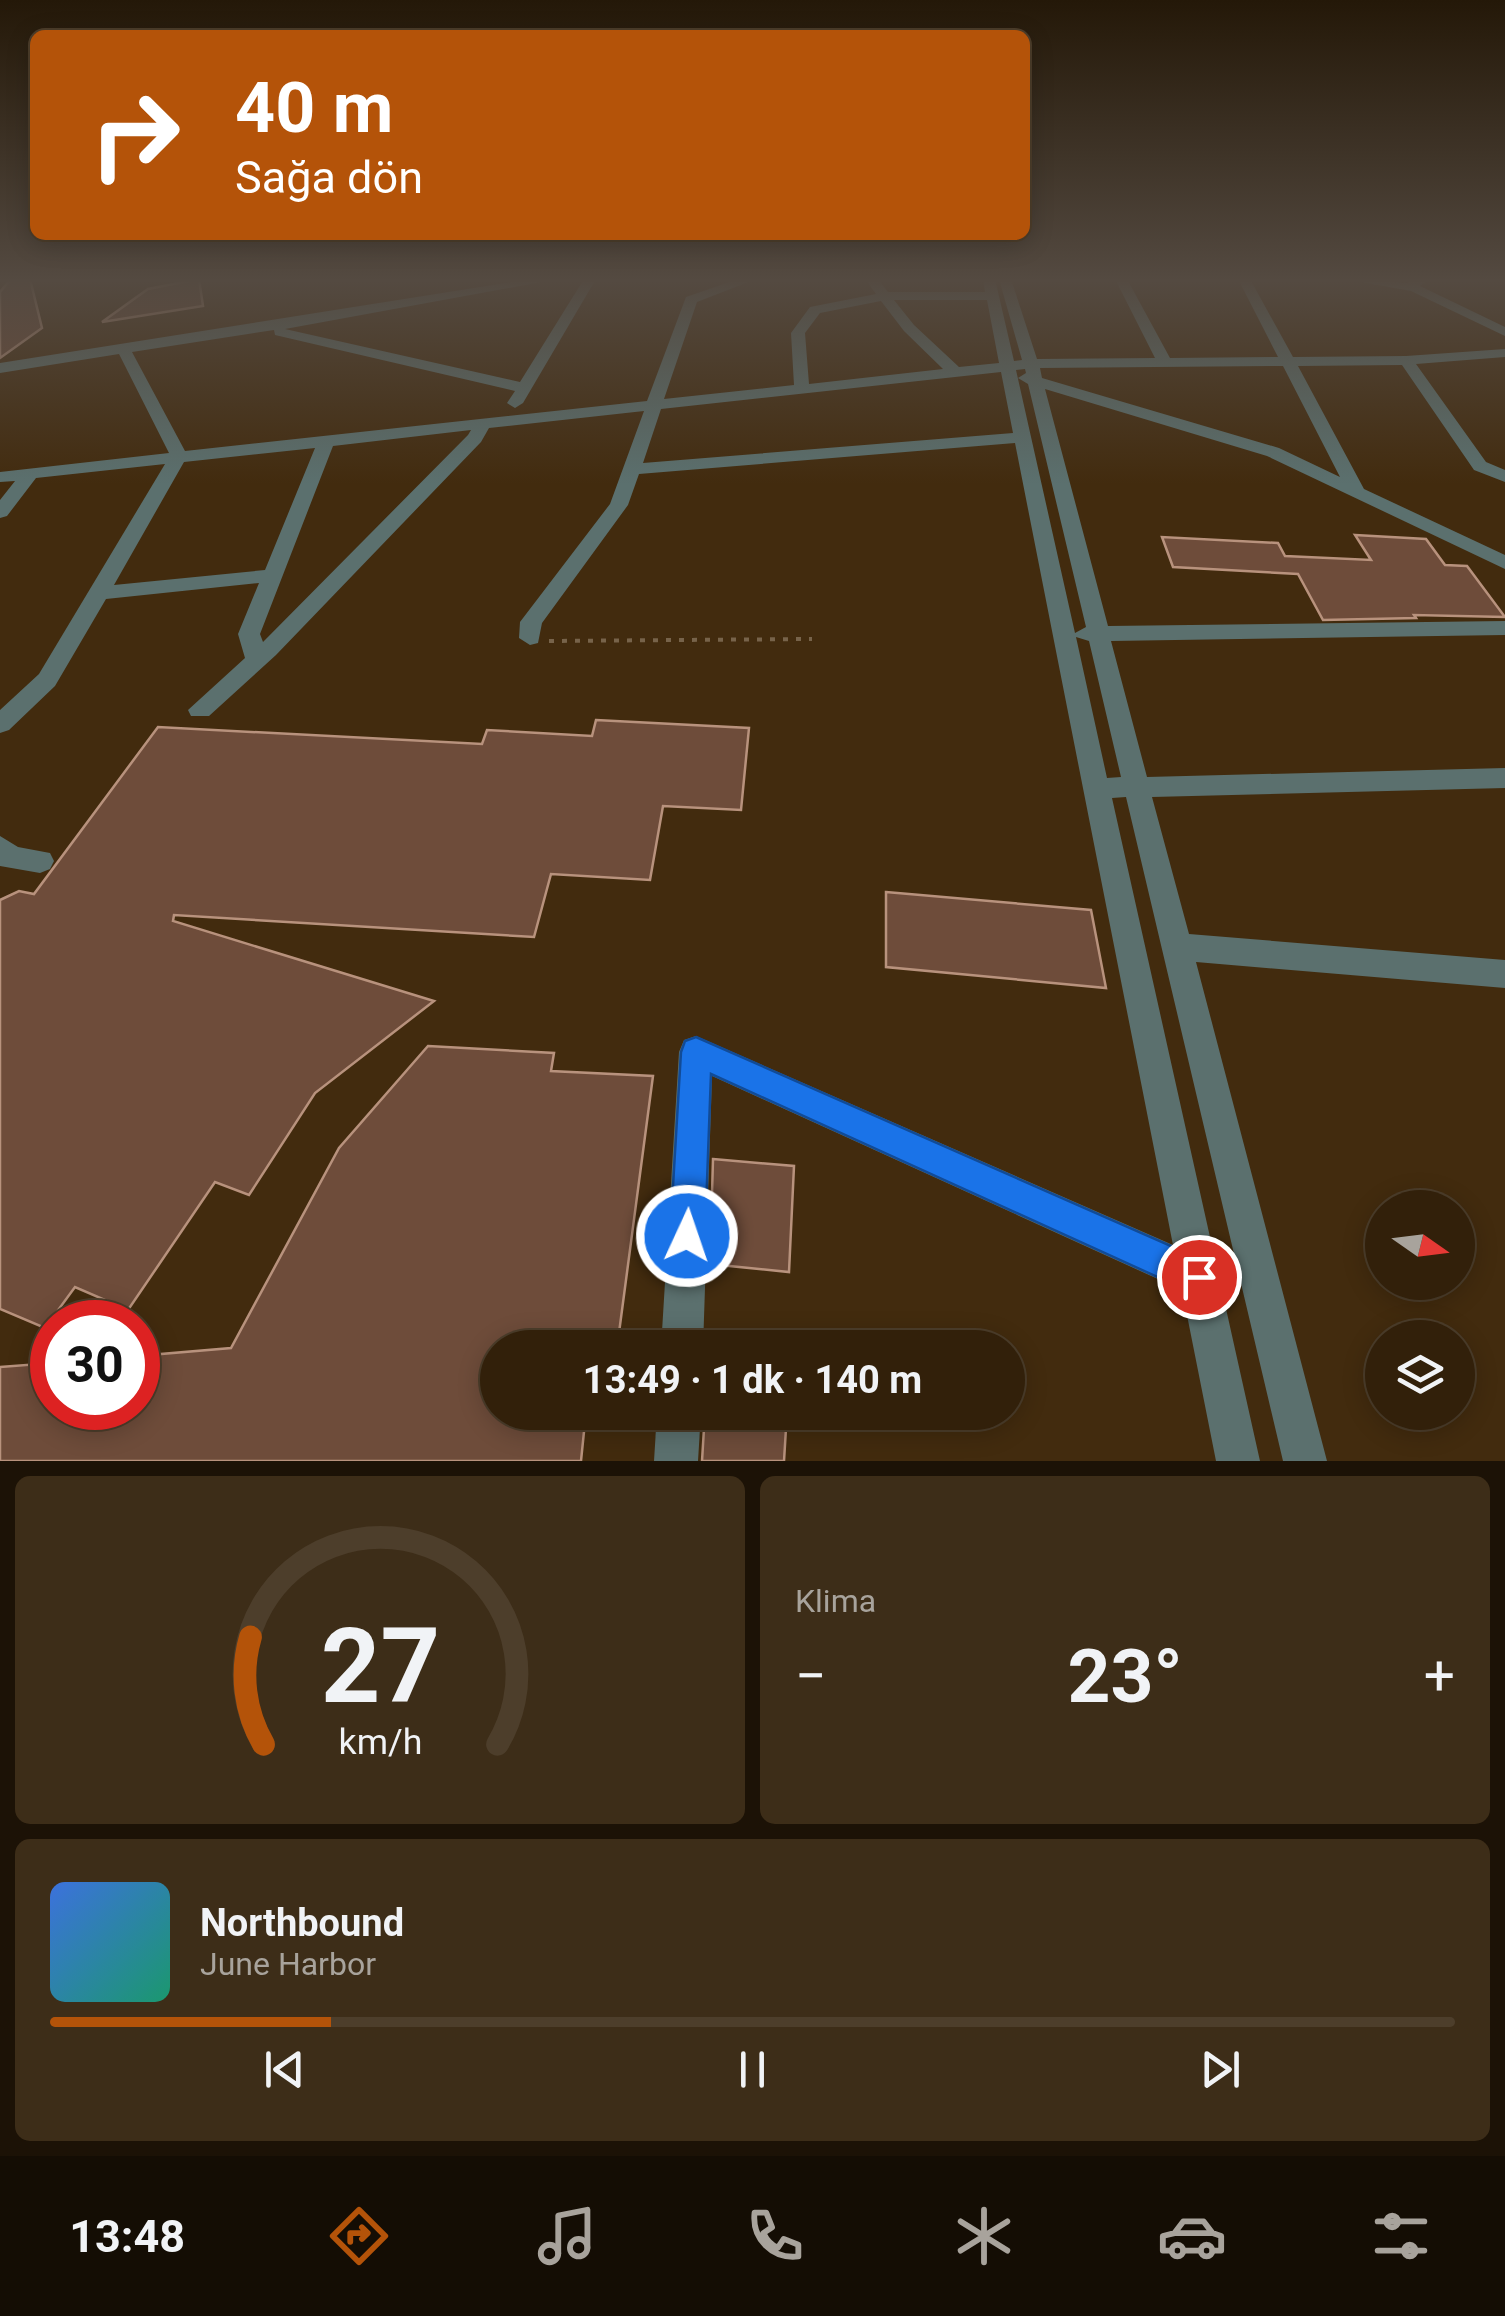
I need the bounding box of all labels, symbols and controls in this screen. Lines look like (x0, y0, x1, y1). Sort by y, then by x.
text: 40 m (235, 67, 393, 149)
icon: right (70, 70, 200, 200)
text: Sağa dön (235, 151, 423, 204)
position arrow (635, 1184, 739, 1288)
north arrow (1365, 1190, 1475, 1300)
map controls (1365, 1190, 1475, 1430)
pin (1157, 1235, 1242, 1320)
icon: arrive (1172, 1250, 1227, 1305)
speed limit sign: 30 (30, 1300, 160, 1430)
button: layers (1365, 1320, 1475, 1430)
text: 13:49 · 1 dk · 140 m (583, 1358, 922, 1402)
text: Klima (795, 1582, 876, 1620)
text: 27 (320, 1606, 440, 1727)
text: 23° (1067, 1632, 1183, 1720)
text: − (795, 1644, 826, 1708)
text: + (1424, 1644, 1455, 1708)
text: km/h (338, 1721, 422, 1763)
text: Northbound (200, 1901, 404, 1945)
text: June Harbor (200, 1945, 376, 1983)
icon: previous (257, 2042, 312, 2097)
icon: pause (725, 2042, 780, 2097)
icon: next (1193, 2042, 1248, 2097)
icon: directions (324, 2201, 394, 2271)
icon: music (532, 2201, 602, 2271)
icon: phone (740, 2201, 810, 2271)
icon: climate (949, 2201, 1019, 2271)
icon: car (1157, 2201, 1227, 2271)
icon: filters (1366, 2201, 1436, 2271)
text: 13:48 (69, 2210, 185, 2263)

